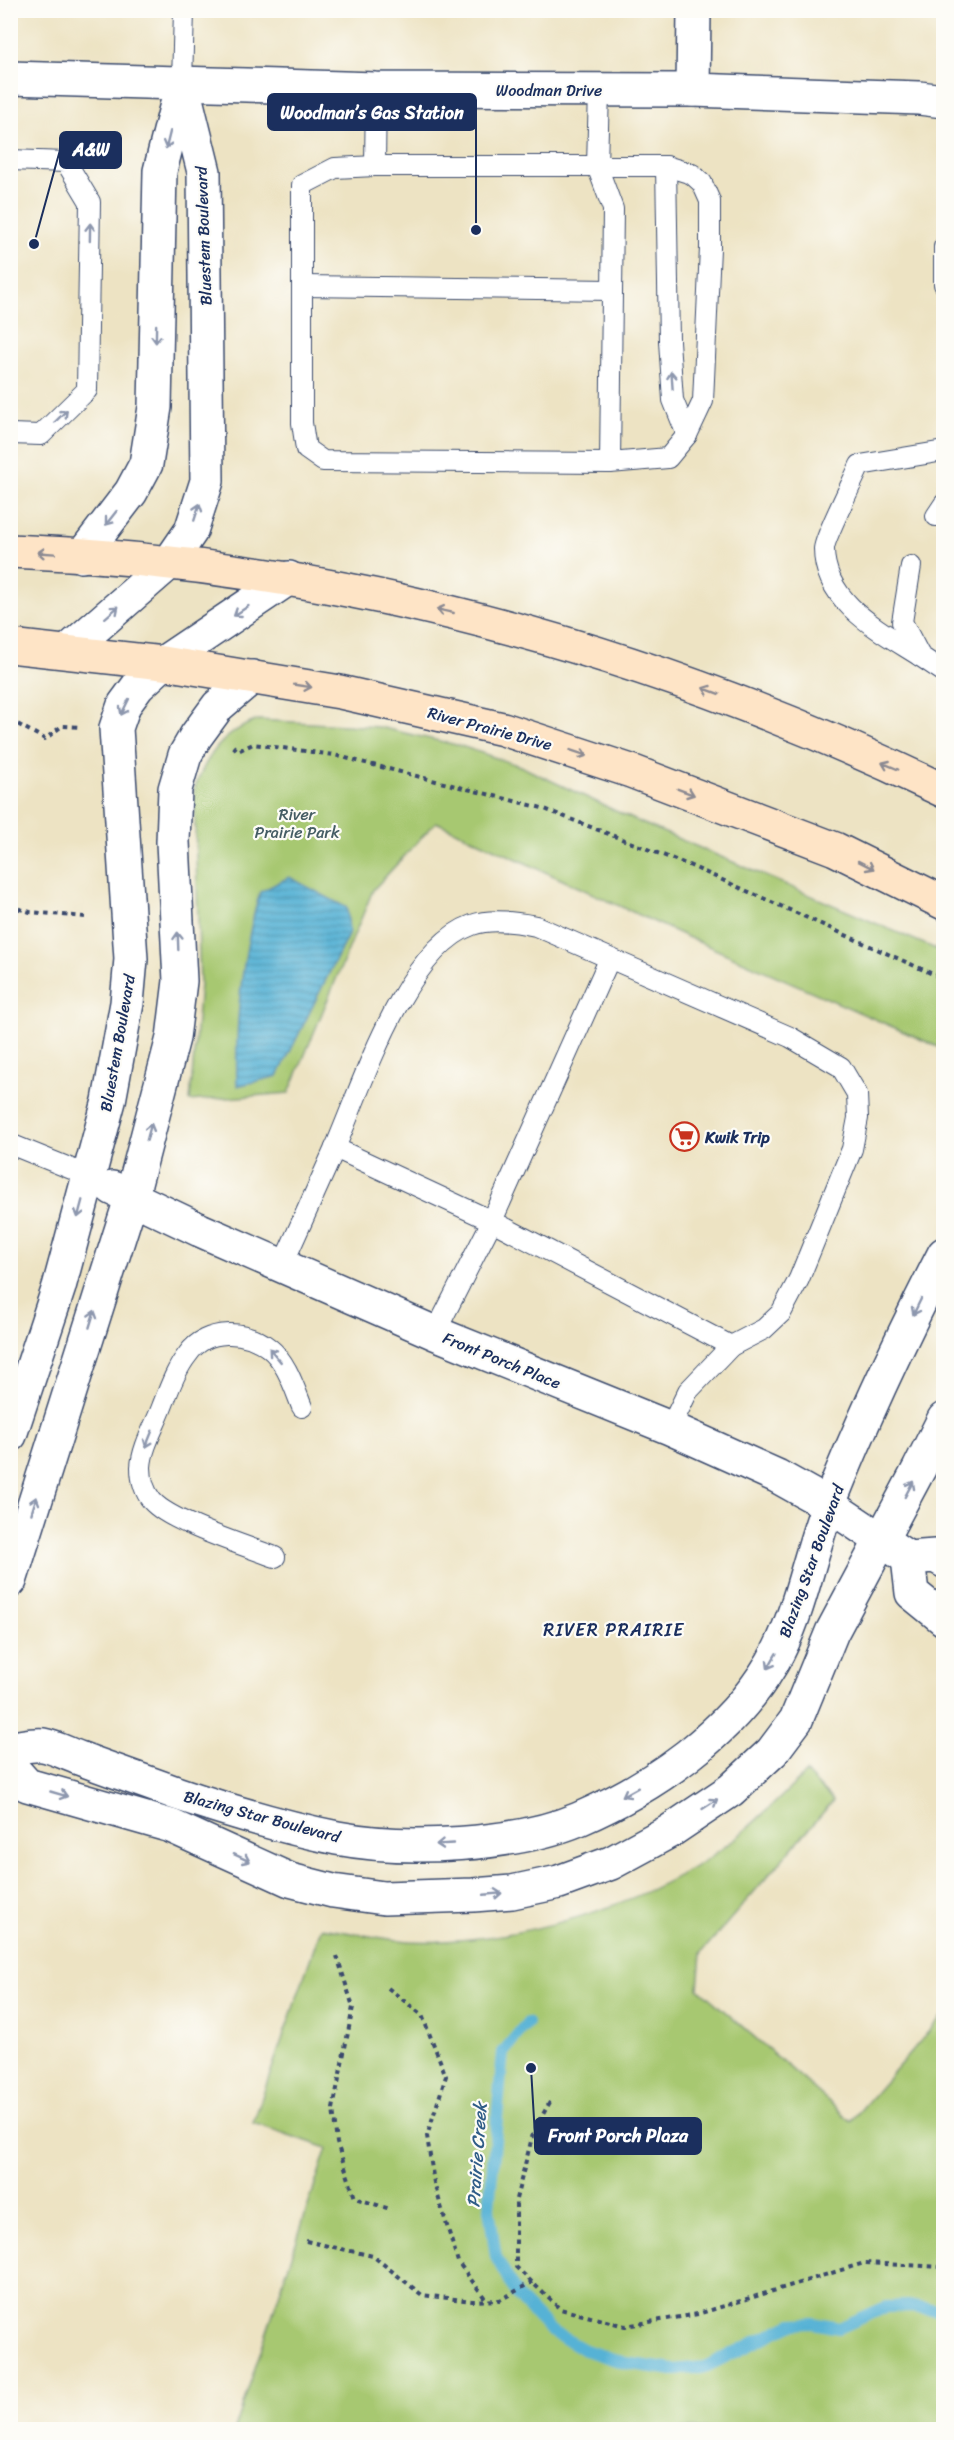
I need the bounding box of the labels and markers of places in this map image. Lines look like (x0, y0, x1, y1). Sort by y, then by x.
callout: Woodman’s Gas Station (268, 94, 476, 130)
callout: A&W (60, 132, 121, 168)
supermarket icon: Kwik Trip (668, 1121, 700, 1153)
place label: Kwik Trip (704, 1123, 770, 1152)
callout: Front Porch Plaza (535, 2118, 701, 2154)

